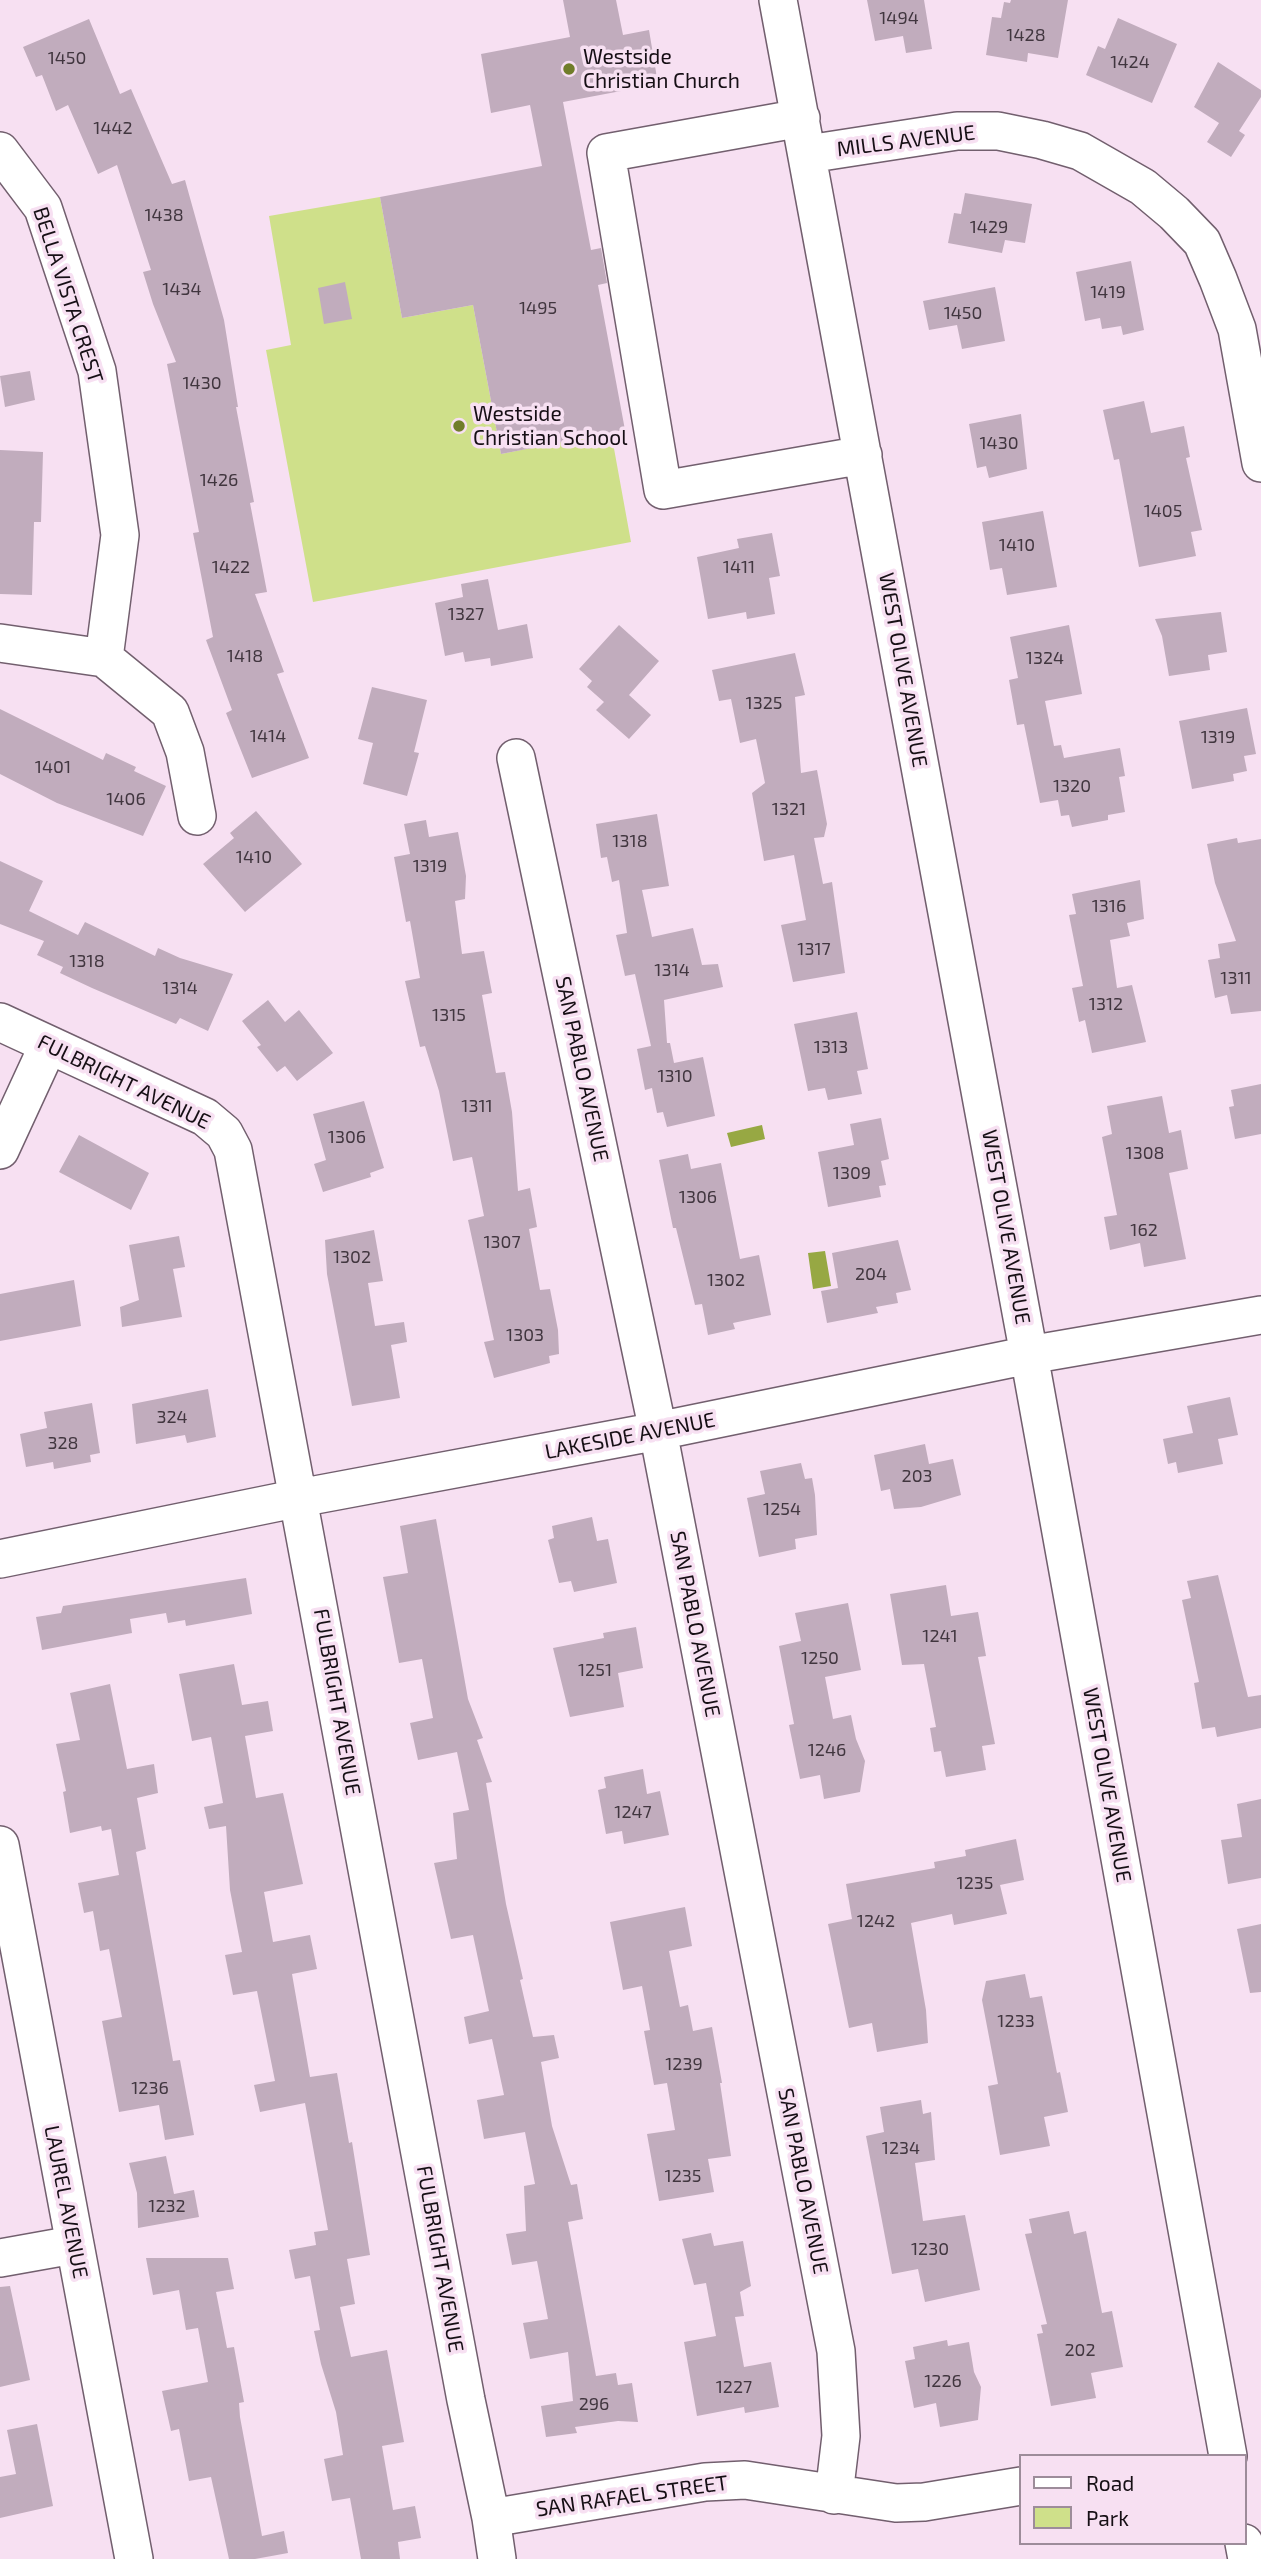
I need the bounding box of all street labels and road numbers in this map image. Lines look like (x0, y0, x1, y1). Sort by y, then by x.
street label: MILLS AVENUE (835, 120, 977, 162)
street label: BELLA VISTA CREST (28, 204, 108, 386)
street label: WEST OLIVE AVENUE (873, 571, 933, 769)
street label: SAN PABLO AVENUE (550, 974, 614, 1164)
street label: FULBRIGHT AVENUE (33, 1029, 215, 1135)
street label: WEST OLIVE AVENUE (976, 1128, 1036, 1326)
street label: LAKESIDE AVENUE (543, 1407, 717, 1465)
street label: SAN PABLO AVENUE (665, 1529, 725, 1719)
street label: FULBRIGHT AVENUE (308, 1607, 366, 1797)
street label: WEST OLIVE AVENUE (1077, 1686, 1137, 1884)
street label: SAN PABLO AVENUE (773, 2086, 833, 2276)
street label: LAUREL AVENUE (39, 2123, 93, 2281)
street label: FULBRIGHT AVENUE (411, 2164, 469, 2354)
street label: SAN RAFAEL STREET (534, 2470, 730, 2522)

